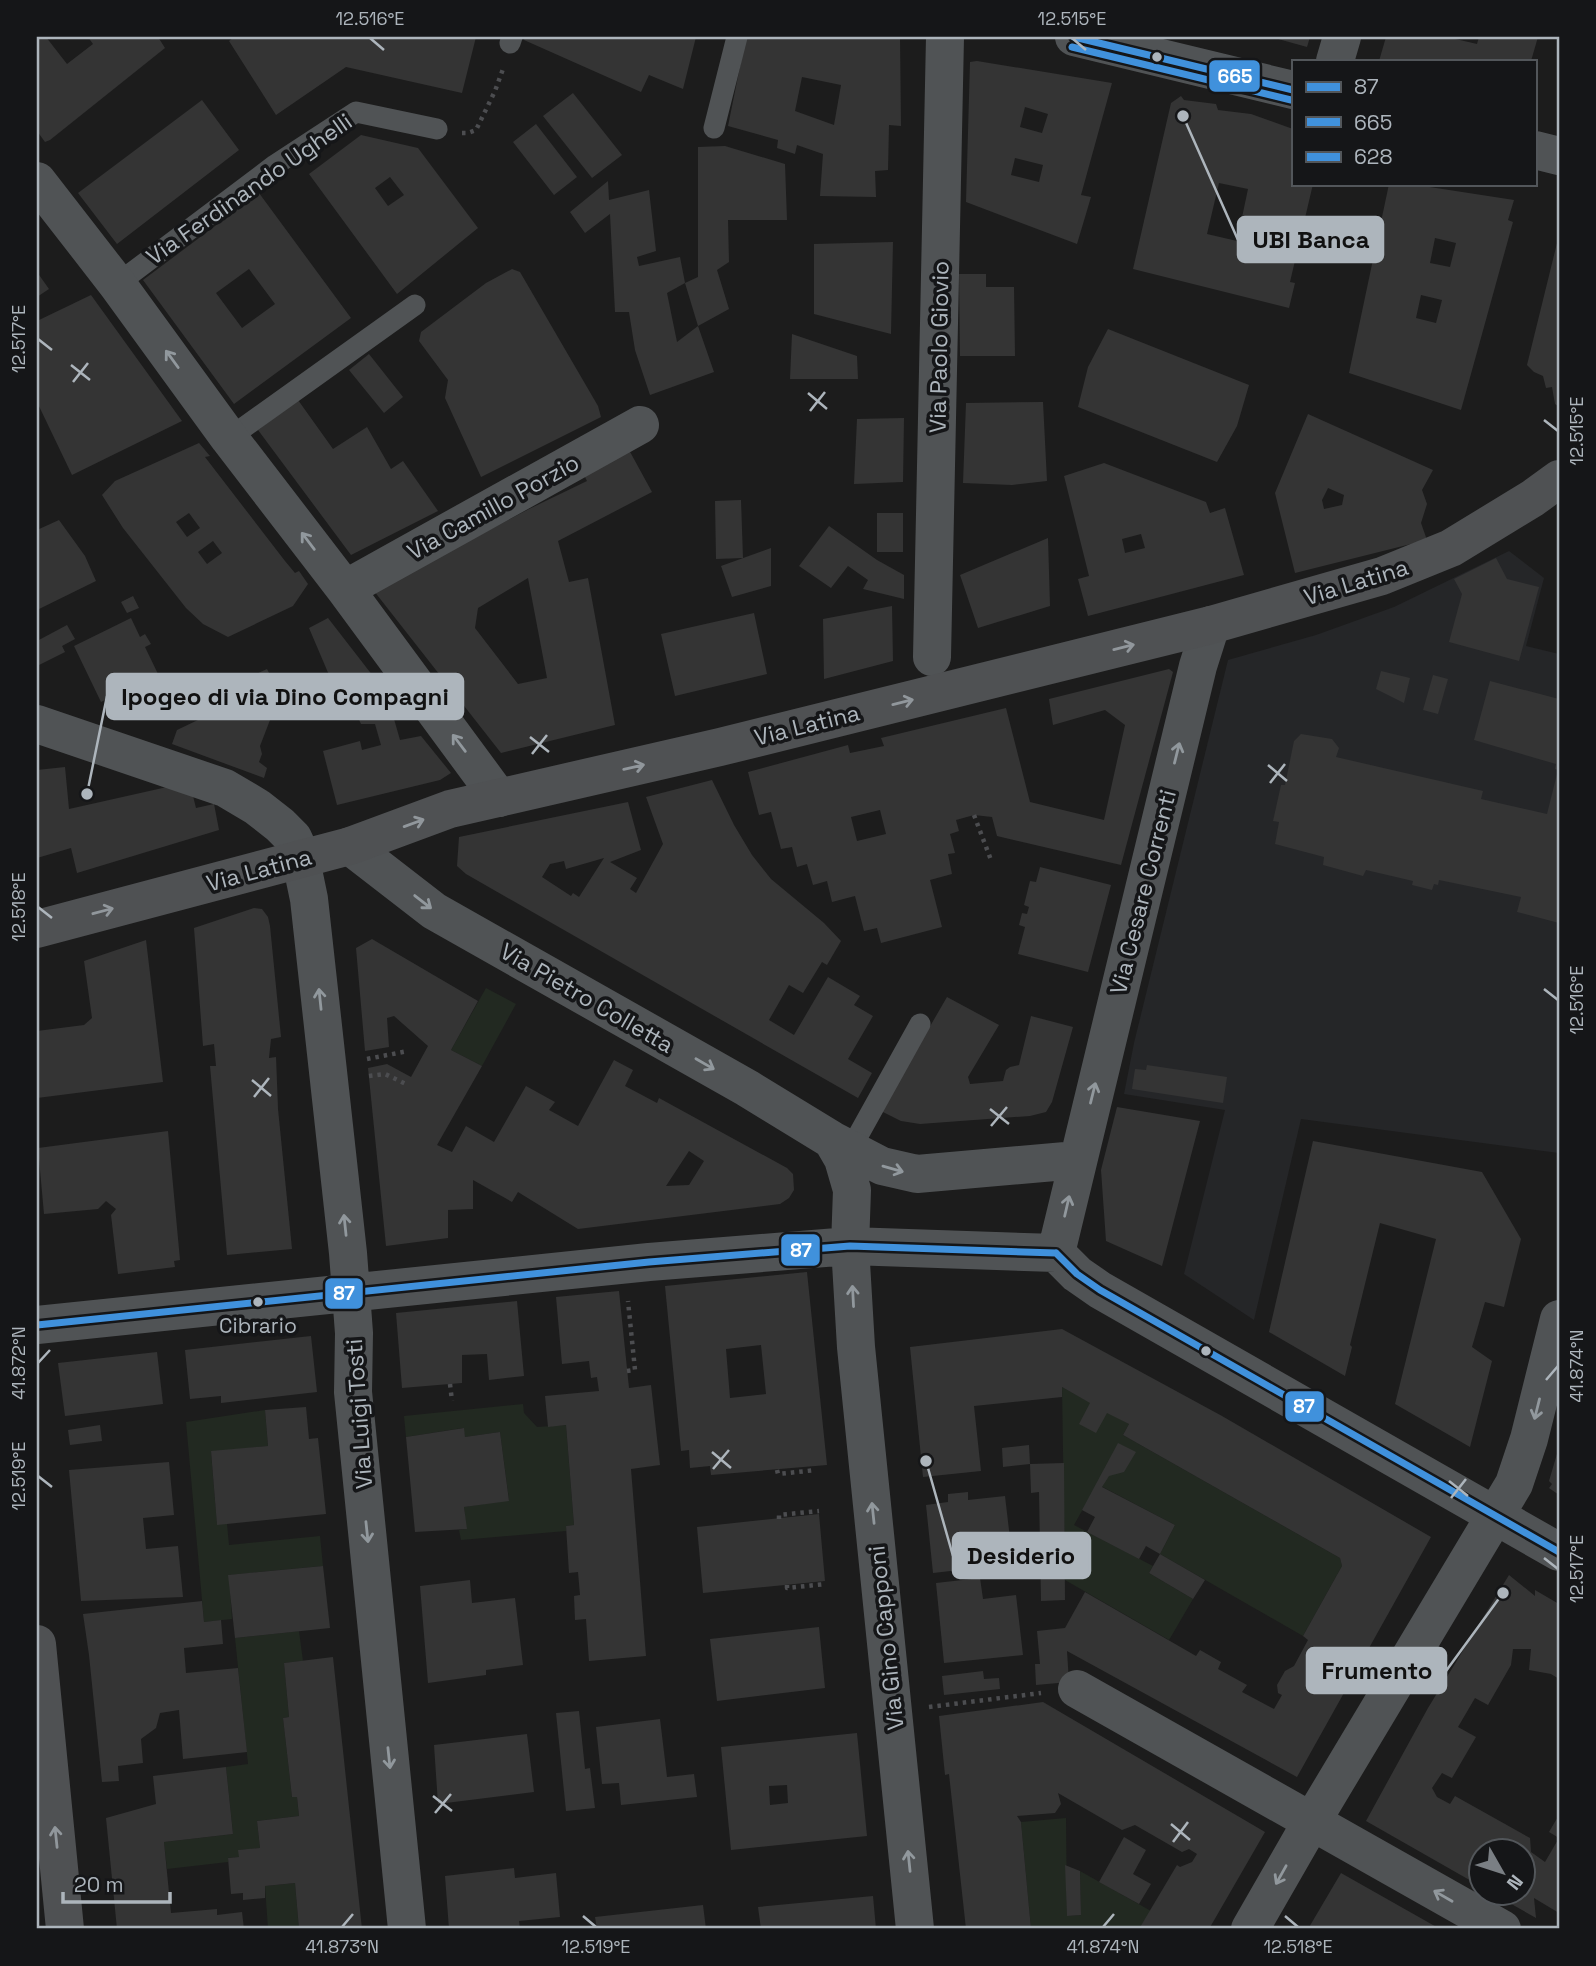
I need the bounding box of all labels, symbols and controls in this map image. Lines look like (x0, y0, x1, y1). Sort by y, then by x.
text: 12.516°E (336, 7, 405, 30)
text: 12.515°E (1038, 7, 1106, 30)
unlabelled marker (1150, 50, 1164, 64)
line badge: 665 (1208, 59, 1261, 93)
legend (1292, 60, 1536, 186)
text: 665 (1218, 64, 1252, 89)
text: 87 (1354, 73, 1379, 100)
street label: Via Ferdinando Ughelli (140, 107, 358, 271)
text: 665 (1354, 109, 1392, 136)
text: 628 (1354, 143, 1393, 170)
callout: UBI Banca (1238, 217, 1383, 262)
text: UBI Banca (1252, 224, 1370, 255)
street label: Via Paolo Giovio (922, 261, 956, 433)
text: 12.517°E (7, 305, 30, 373)
one-way arrow (165, 350, 179, 369)
text: 12.515°E (1565, 397, 1588, 465)
street label: Via Camillo Porzio (402, 447, 584, 567)
one-way arrow (301, 532, 316, 551)
street label: Via Latina (1300, 552, 1412, 612)
one-way arrow (1112, 640, 1134, 653)
callout: Ipogeo di via Dino Compagni (107, 674, 463, 719)
text: Ipogeo di via Dino Compagni (121, 681, 449, 712)
one-way arrow (891, 695, 914, 708)
street label: Via Latina (751, 697, 863, 753)
one-way arrow (452, 734, 467, 753)
one-way arrow (1171, 743, 1184, 765)
one-way arrow (622, 760, 645, 773)
street label: Via Cesare Correnti (1103, 787, 1183, 997)
one-way arrow (402, 815, 424, 828)
street label: Via Latina (203, 842, 315, 898)
text: 12.518°E (7, 872, 30, 942)
one-way arrow (413, 895, 432, 910)
one-way arrow (92, 904, 114, 917)
street label: Via Pietro Colletta (495, 936, 679, 1060)
text: 12.516°E (1565, 966, 1588, 1035)
one-way arrow (313, 988, 326, 1011)
one-way arrow (695, 1058, 715, 1072)
one-way arrow (1087, 1082, 1100, 1105)
one-way arrow (881, 1163, 904, 1176)
one-way arrow (1061, 1195, 1074, 1218)
one-way arrow (338, 1214, 351, 1237)
line badge: 87 (780, 1233, 821, 1267)
text: 87 (790, 1238, 812, 1263)
line badge: 87 (324, 1277, 364, 1310)
text: 87 (333, 1281, 355, 1306)
one-way arrow (846, 1285, 859, 1308)
marker: Cibrario (251, 1295, 265, 1309)
place label: Cibrario (219, 1312, 297, 1339)
text: 41.872°N (7, 1326, 30, 1400)
text: 41.874°N (1565, 1329, 1588, 1403)
street label: Via Luigi Tosti (339, 1338, 379, 1490)
unlabelled marker (1199, 1344, 1213, 1358)
line badge: 87 (1284, 1390, 1325, 1423)
text: 87 (1293, 1394, 1315, 1419)
one-way arrow (1530, 1397, 1543, 1420)
text: 12.519°E (7, 1442, 30, 1511)
one-way arrow (866, 1502, 879, 1525)
one-way arrow (361, 1520, 374, 1543)
callout: Desiderio (953, 1533, 1090, 1578)
text: 12.517°E (1565, 1535, 1588, 1603)
text: Desiderio (967, 1540, 1075, 1571)
street label: Via Gino Capponi (861, 1544, 911, 1732)
callout: Frumento (1307, 1648, 1446, 1693)
text: Frumento (1321, 1655, 1433, 1686)
one-way arrow (383, 1746, 396, 1769)
one-way arrow (49, 1826, 62, 1849)
north arrow (1466, 1836, 1536, 1906)
one-way arrow (902, 1851, 915, 1873)
scale bar (63, 1861, 170, 1905)
one-way arrow (1274, 1864, 1287, 1885)
text: N (1501, 1870, 1529, 1895)
text: 20 m (74, 1871, 124, 1898)
one-way arrow (1433, 1889, 1453, 1903)
text: 41.873°N (305, 1935, 379, 1958)
text: 12.519°E (562, 1935, 631, 1958)
text: 41.874°N (1066, 1935, 1140, 1958)
text: 12.518°E (1263, 1935, 1333, 1958)

